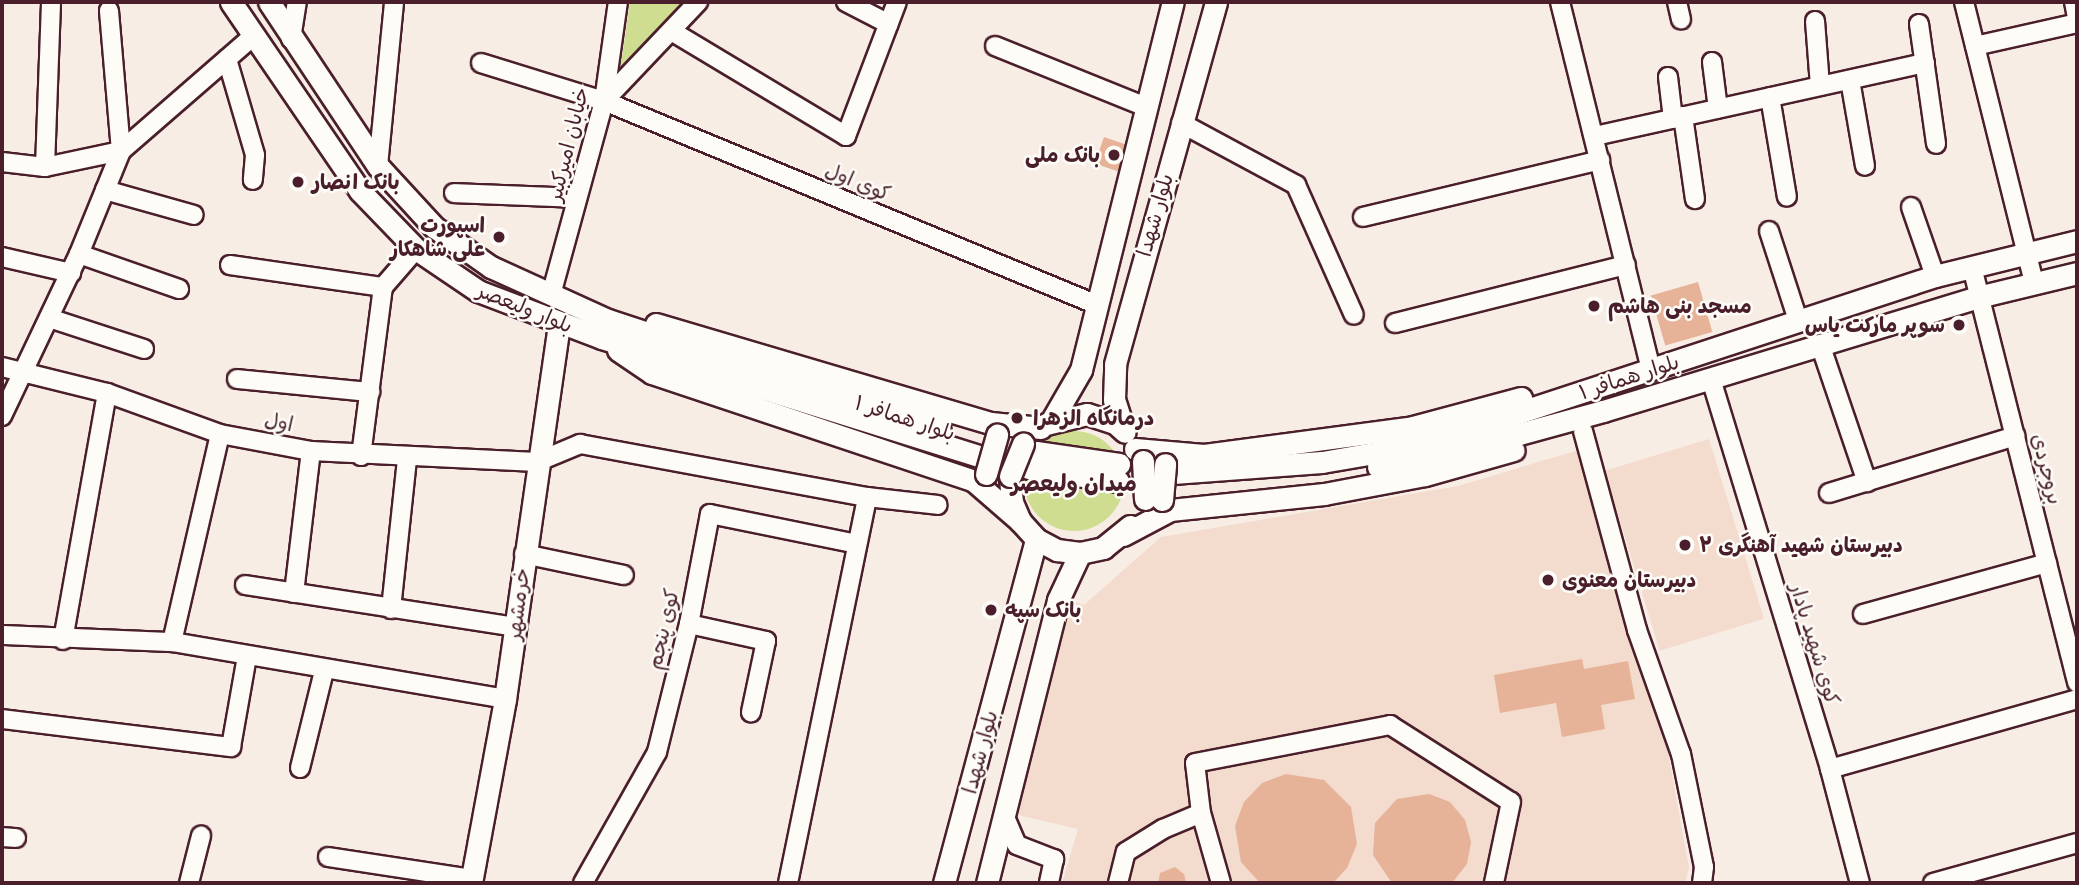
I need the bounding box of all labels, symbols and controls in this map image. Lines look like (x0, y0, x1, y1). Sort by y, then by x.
street label: خیابان امیرکبیر (542, 84, 594, 204)
place label: بانک ملی (1025, 142, 1100, 168)
marker: بانک ملی (1106, 147, 1122, 163)
street label: کوی اول (821, 157, 895, 207)
place label: بانک انصار (312, 169, 400, 195)
street label: بلوار شهدا (1131, 171, 1179, 259)
marker: بانک انصار (290, 174, 306, 190)
place label: اسپورت علی شاهکار (390, 212, 485, 262)
marker: اسپورت علی شاهکار (491, 229, 507, 245)
street label: بلوار ولیعصر (474, 278, 576, 338)
place label: مسجد بنی هاشم (1608, 293, 1752, 319)
marker: مسجد بنی هاشم (1586, 298, 1602, 314)
place label: سوپر مارکت یاس (1805, 312, 1945, 338)
marker: سوپر مارکت یاس (1951, 317, 1967, 333)
street label: بلوار همافر ۱ (1576, 349, 1682, 405)
street label: بلوار همافر ۱ (852, 390, 958, 446)
place label: درمانگاه الزهرا (1033, 405, 1154, 431)
street label: اول (262, 407, 296, 437)
marker: درمانگاه الزهرا (1007, 408, 1027, 428)
street label: بروجردی (2026, 431, 2068, 507)
district label: میدان ولیعصر (1011, 470, 1137, 498)
place label: دبیرستان شهید آهنگری ۲ (1699, 532, 1903, 558)
marker: دبیرستان شهید آهنگری ۲ (1677, 537, 1693, 553)
street label: خرمشهر (501, 567, 535, 641)
place label: دبیرستان معنوی (1562, 567, 1696, 593)
marker: دبیرستان معنوی (1540, 572, 1556, 588)
street label: کوی شهید پادار (1785, 580, 1845, 708)
street label: کوی پنجم (641, 586, 685, 672)
place label: بانک سپه (1005, 597, 1081, 623)
marker: بانک سپه (983, 602, 999, 618)
street label: بلوار شهدا (957, 708, 1003, 796)

